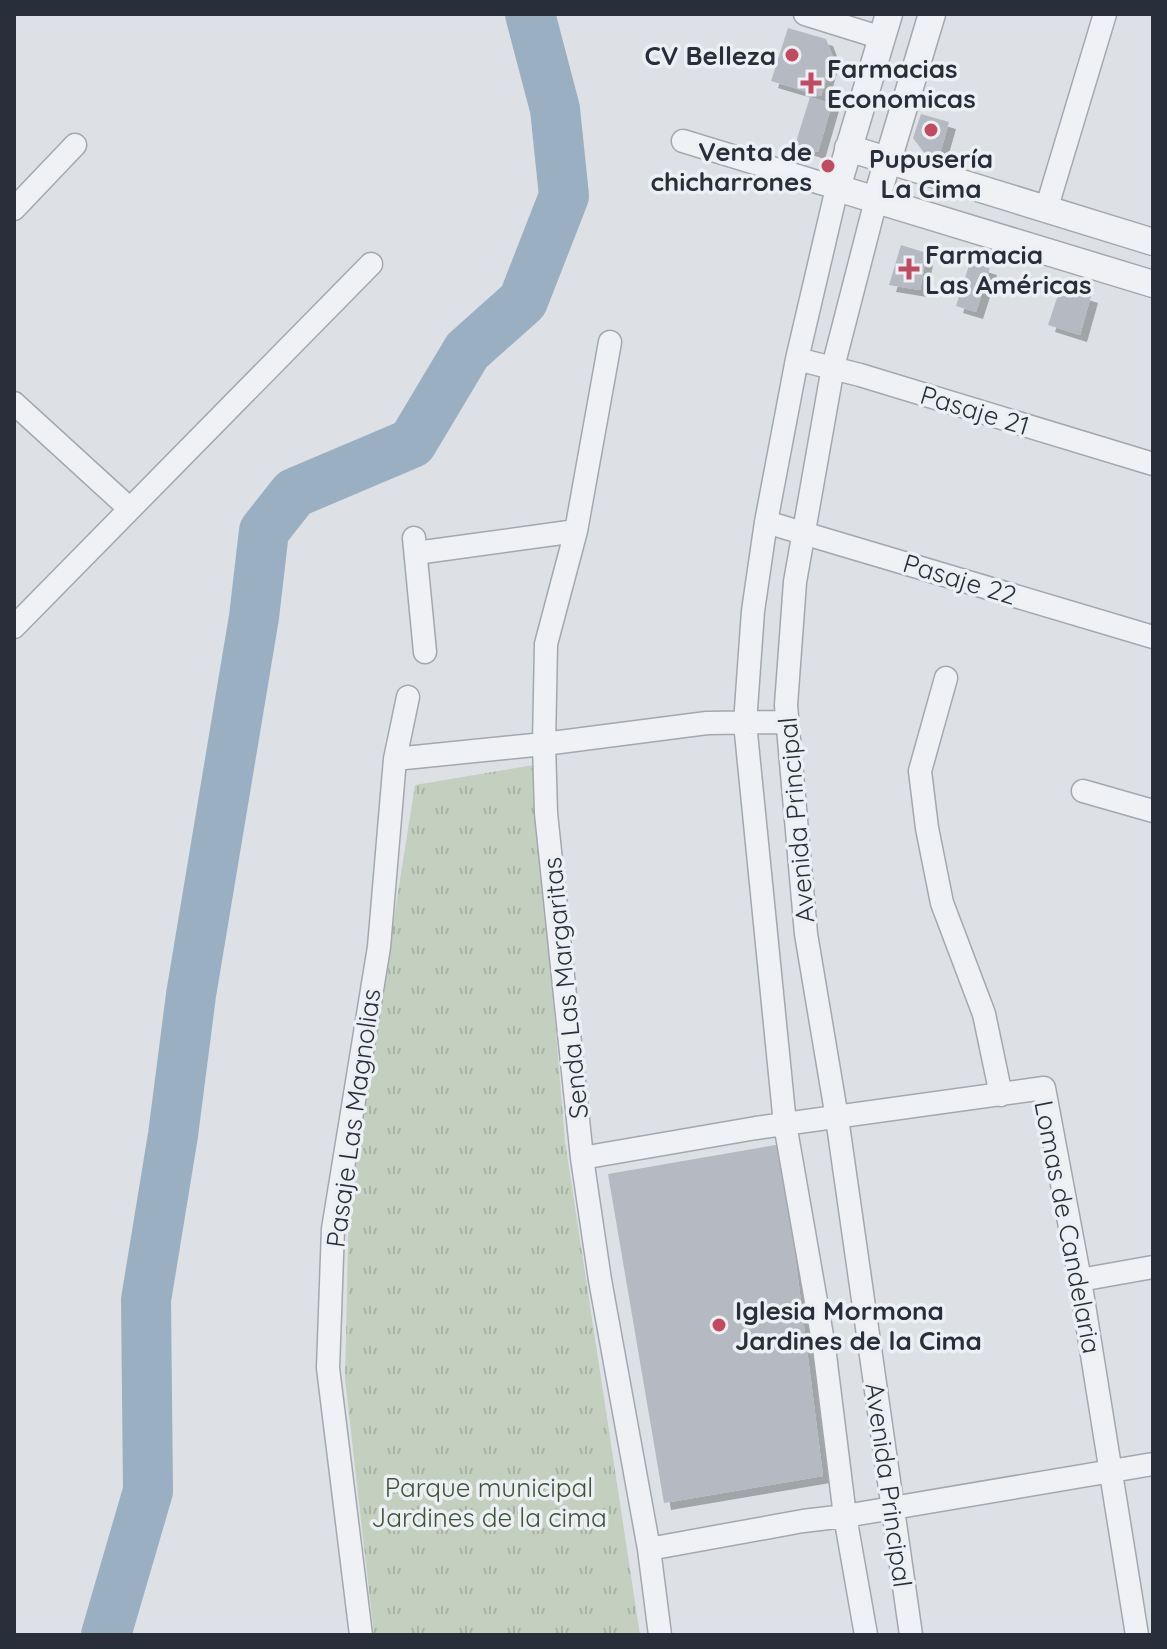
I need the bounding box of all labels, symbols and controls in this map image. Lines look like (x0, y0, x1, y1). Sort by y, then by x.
place label: CV Belleza (644, 39, 776, 72)
marker: CV Belleza (783, 46, 801, 64)
place label: Farmacias Economicas (827, 52, 976, 115)
marker: Farmacias Economicas (802, 74, 820, 92)
marker: Pupusería La Cima (922, 121, 940, 139)
place label: Venta de chicharrones (650, 135, 812, 198)
place label: Pupusería La Cima (869, 142, 993, 205)
marker: Venta de chicharrones (819, 157, 837, 175)
place label: Farmacia Las Américas (925, 238, 1091, 301)
marker: Farmacia Las Américas (900, 260, 918, 278)
street label: Pasaje 21 (917, 378, 1033, 442)
street label: Pasaje 22 (899, 546, 1021, 612)
street label: Avenida Principal (771, 716, 821, 924)
street label: Senda Las Margaritas (535, 856, 595, 1120)
street label: Pasaje Las Magnolias (319, 987, 387, 1249)
street label: Lomas de Candelaria (1027, 1098, 1109, 1356)
place label: Iglesia Mormona Jardines de la Cima (735, 1294, 982, 1357)
marker: Iglesia Mormona Jardines de la Cima (710, 1316, 728, 1334)
street label: Avenida Principal (858, 1381, 920, 1589)
park label: Parque municipal Jardines de la cima (371, 1471, 607, 1534)

